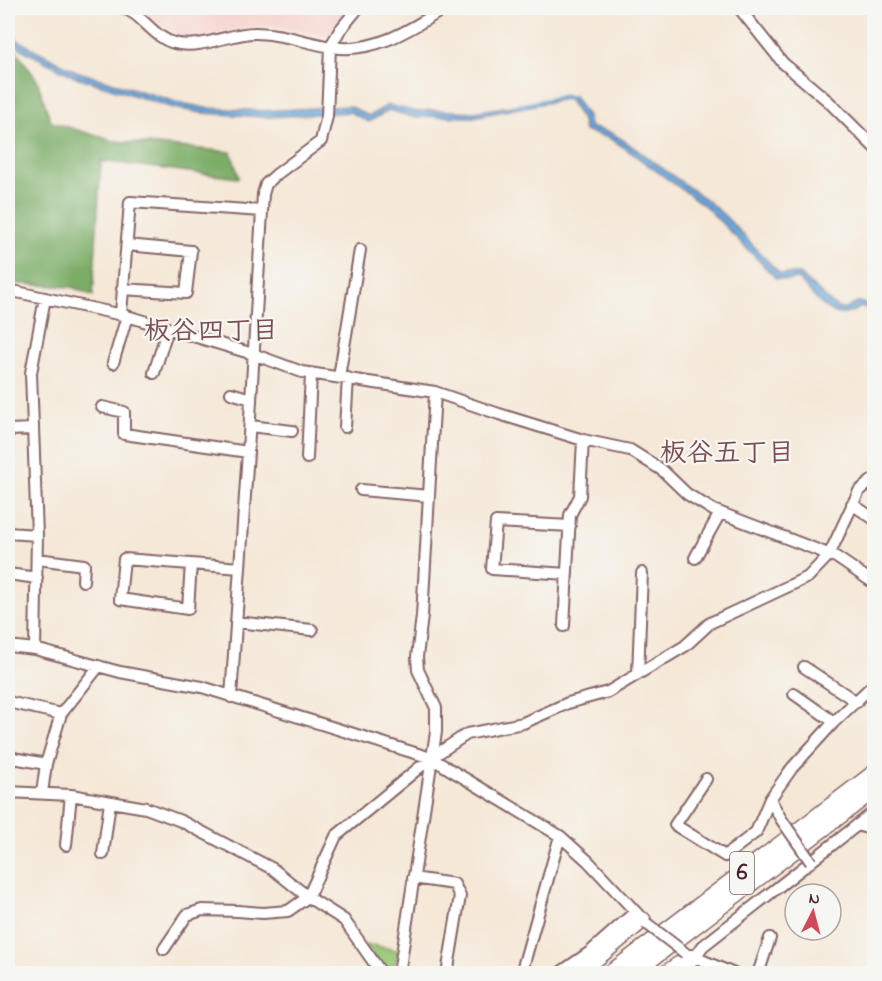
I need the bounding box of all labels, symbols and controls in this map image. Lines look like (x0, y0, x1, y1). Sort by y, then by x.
district label: 板谷四丁目 (144, 313, 279, 352)
district label: 板谷五丁目 (660, 435, 795, 474)
road number: 6 (730, 852, 754, 894)
north arrow (783, 882, 843, 942)
text: N (808, 887, 821, 912)

